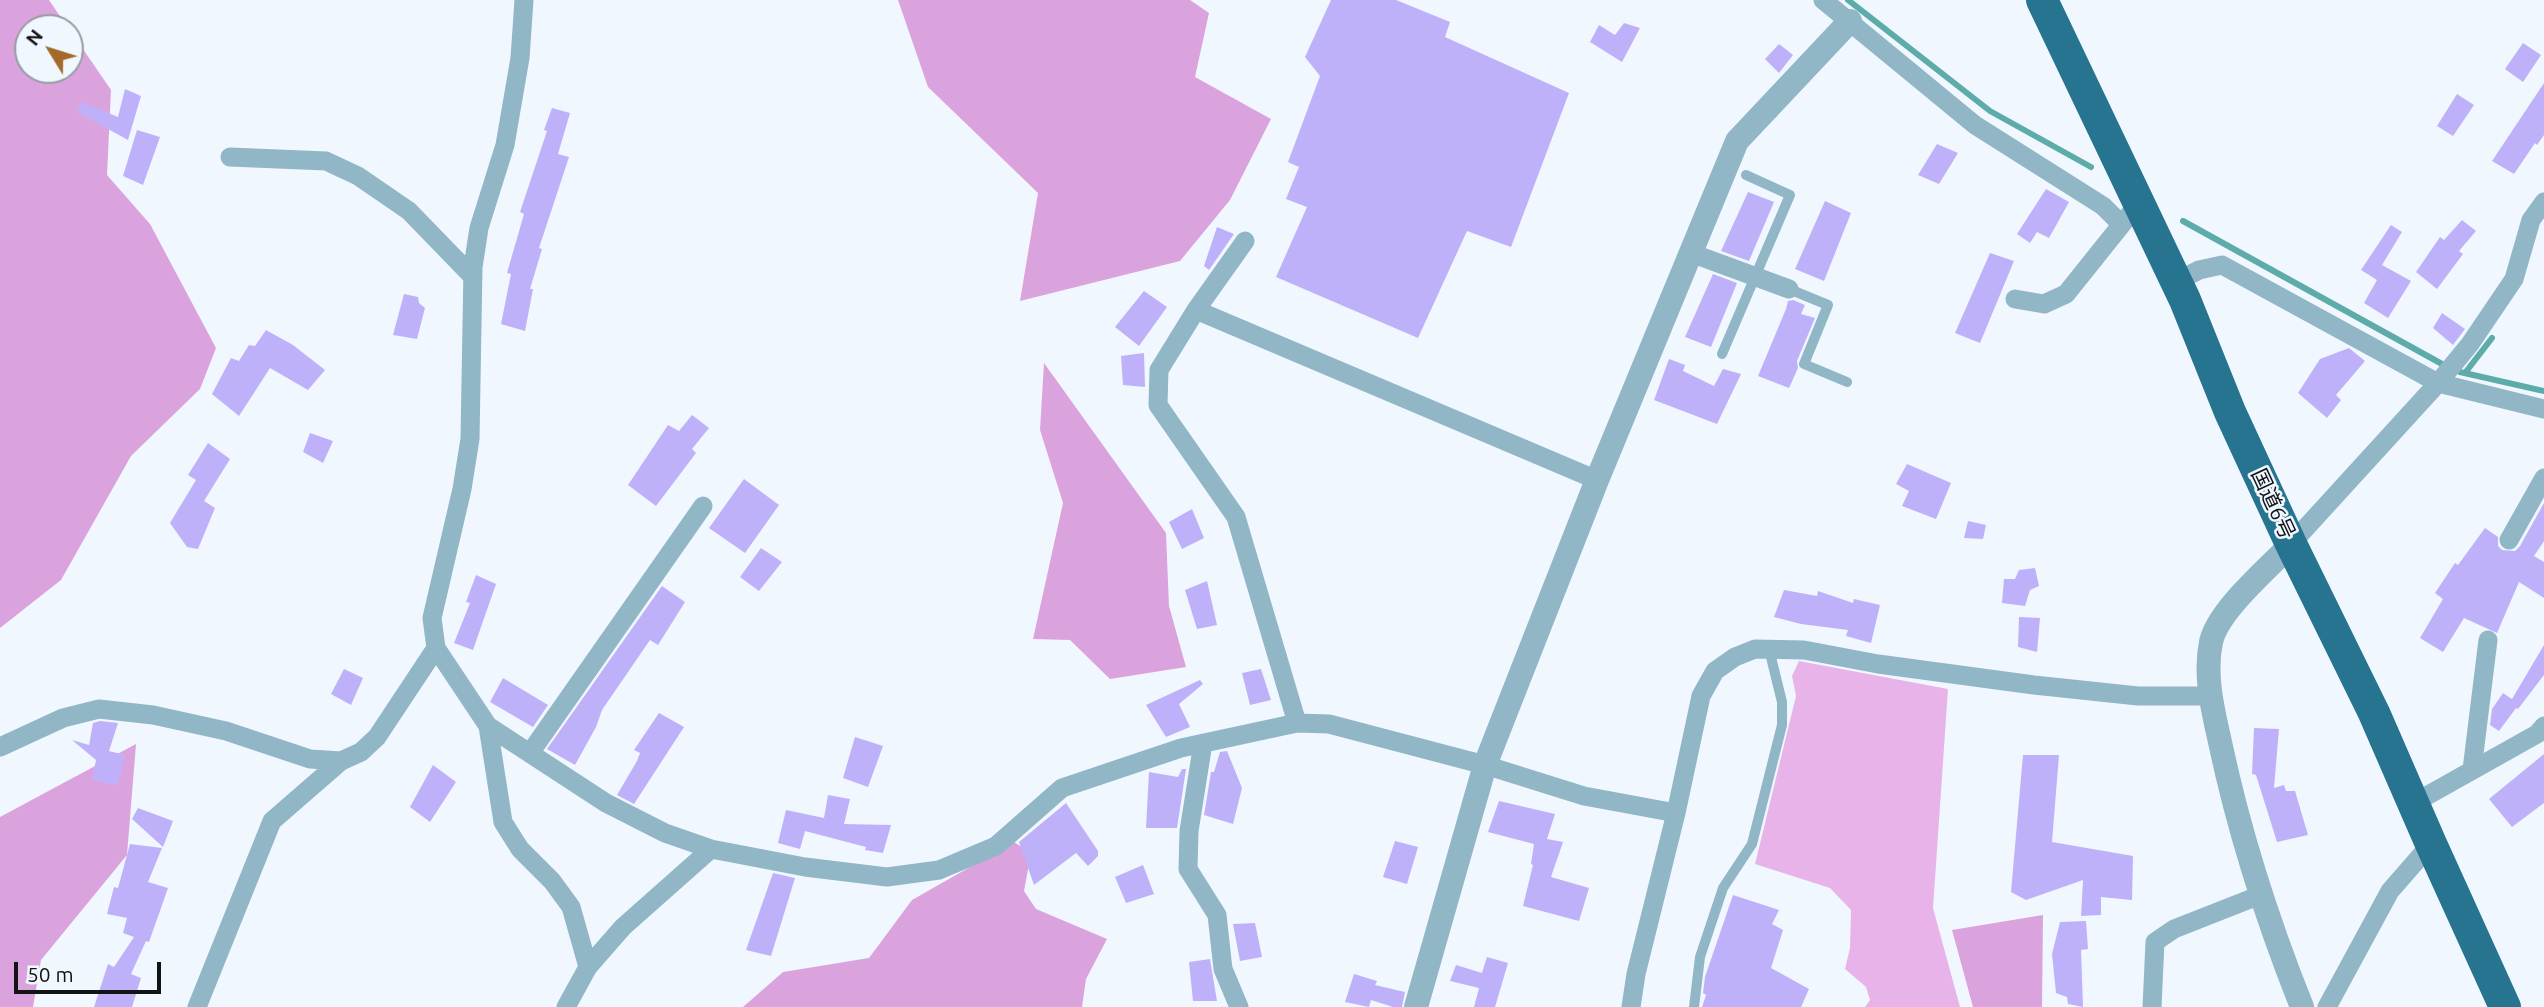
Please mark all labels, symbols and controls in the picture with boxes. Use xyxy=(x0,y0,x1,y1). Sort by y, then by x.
north arrow xyxy=(14,14,84,84)
text: N xyxy=(21,25,47,50)
street label: 国道6号 xyxy=(2246,465,2300,543)
scale bar xyxy=(18,948,164,992)
text: 50 m xyxy=(27,962,74,986)

